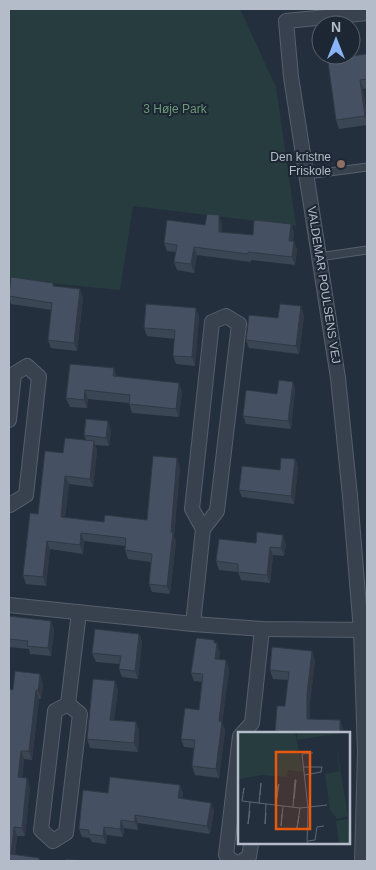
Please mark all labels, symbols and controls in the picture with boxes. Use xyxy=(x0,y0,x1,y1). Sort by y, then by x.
north arrow xyxy=(311,15,361,65)
text: N xyxy=(331,19,341,35)
park label: 3 Høje Park xyxy=(143,102,208,116)
place label: Den kristne Friskole xyxy=(270,150,331,178)
marker: Den kristne Friskole xyxy=(335,158,347,170)
street label: VALDEMAR POULSENS VEJ xyxy=(305,205,343,365)
inset map xyxy=(238,732,351,845)

